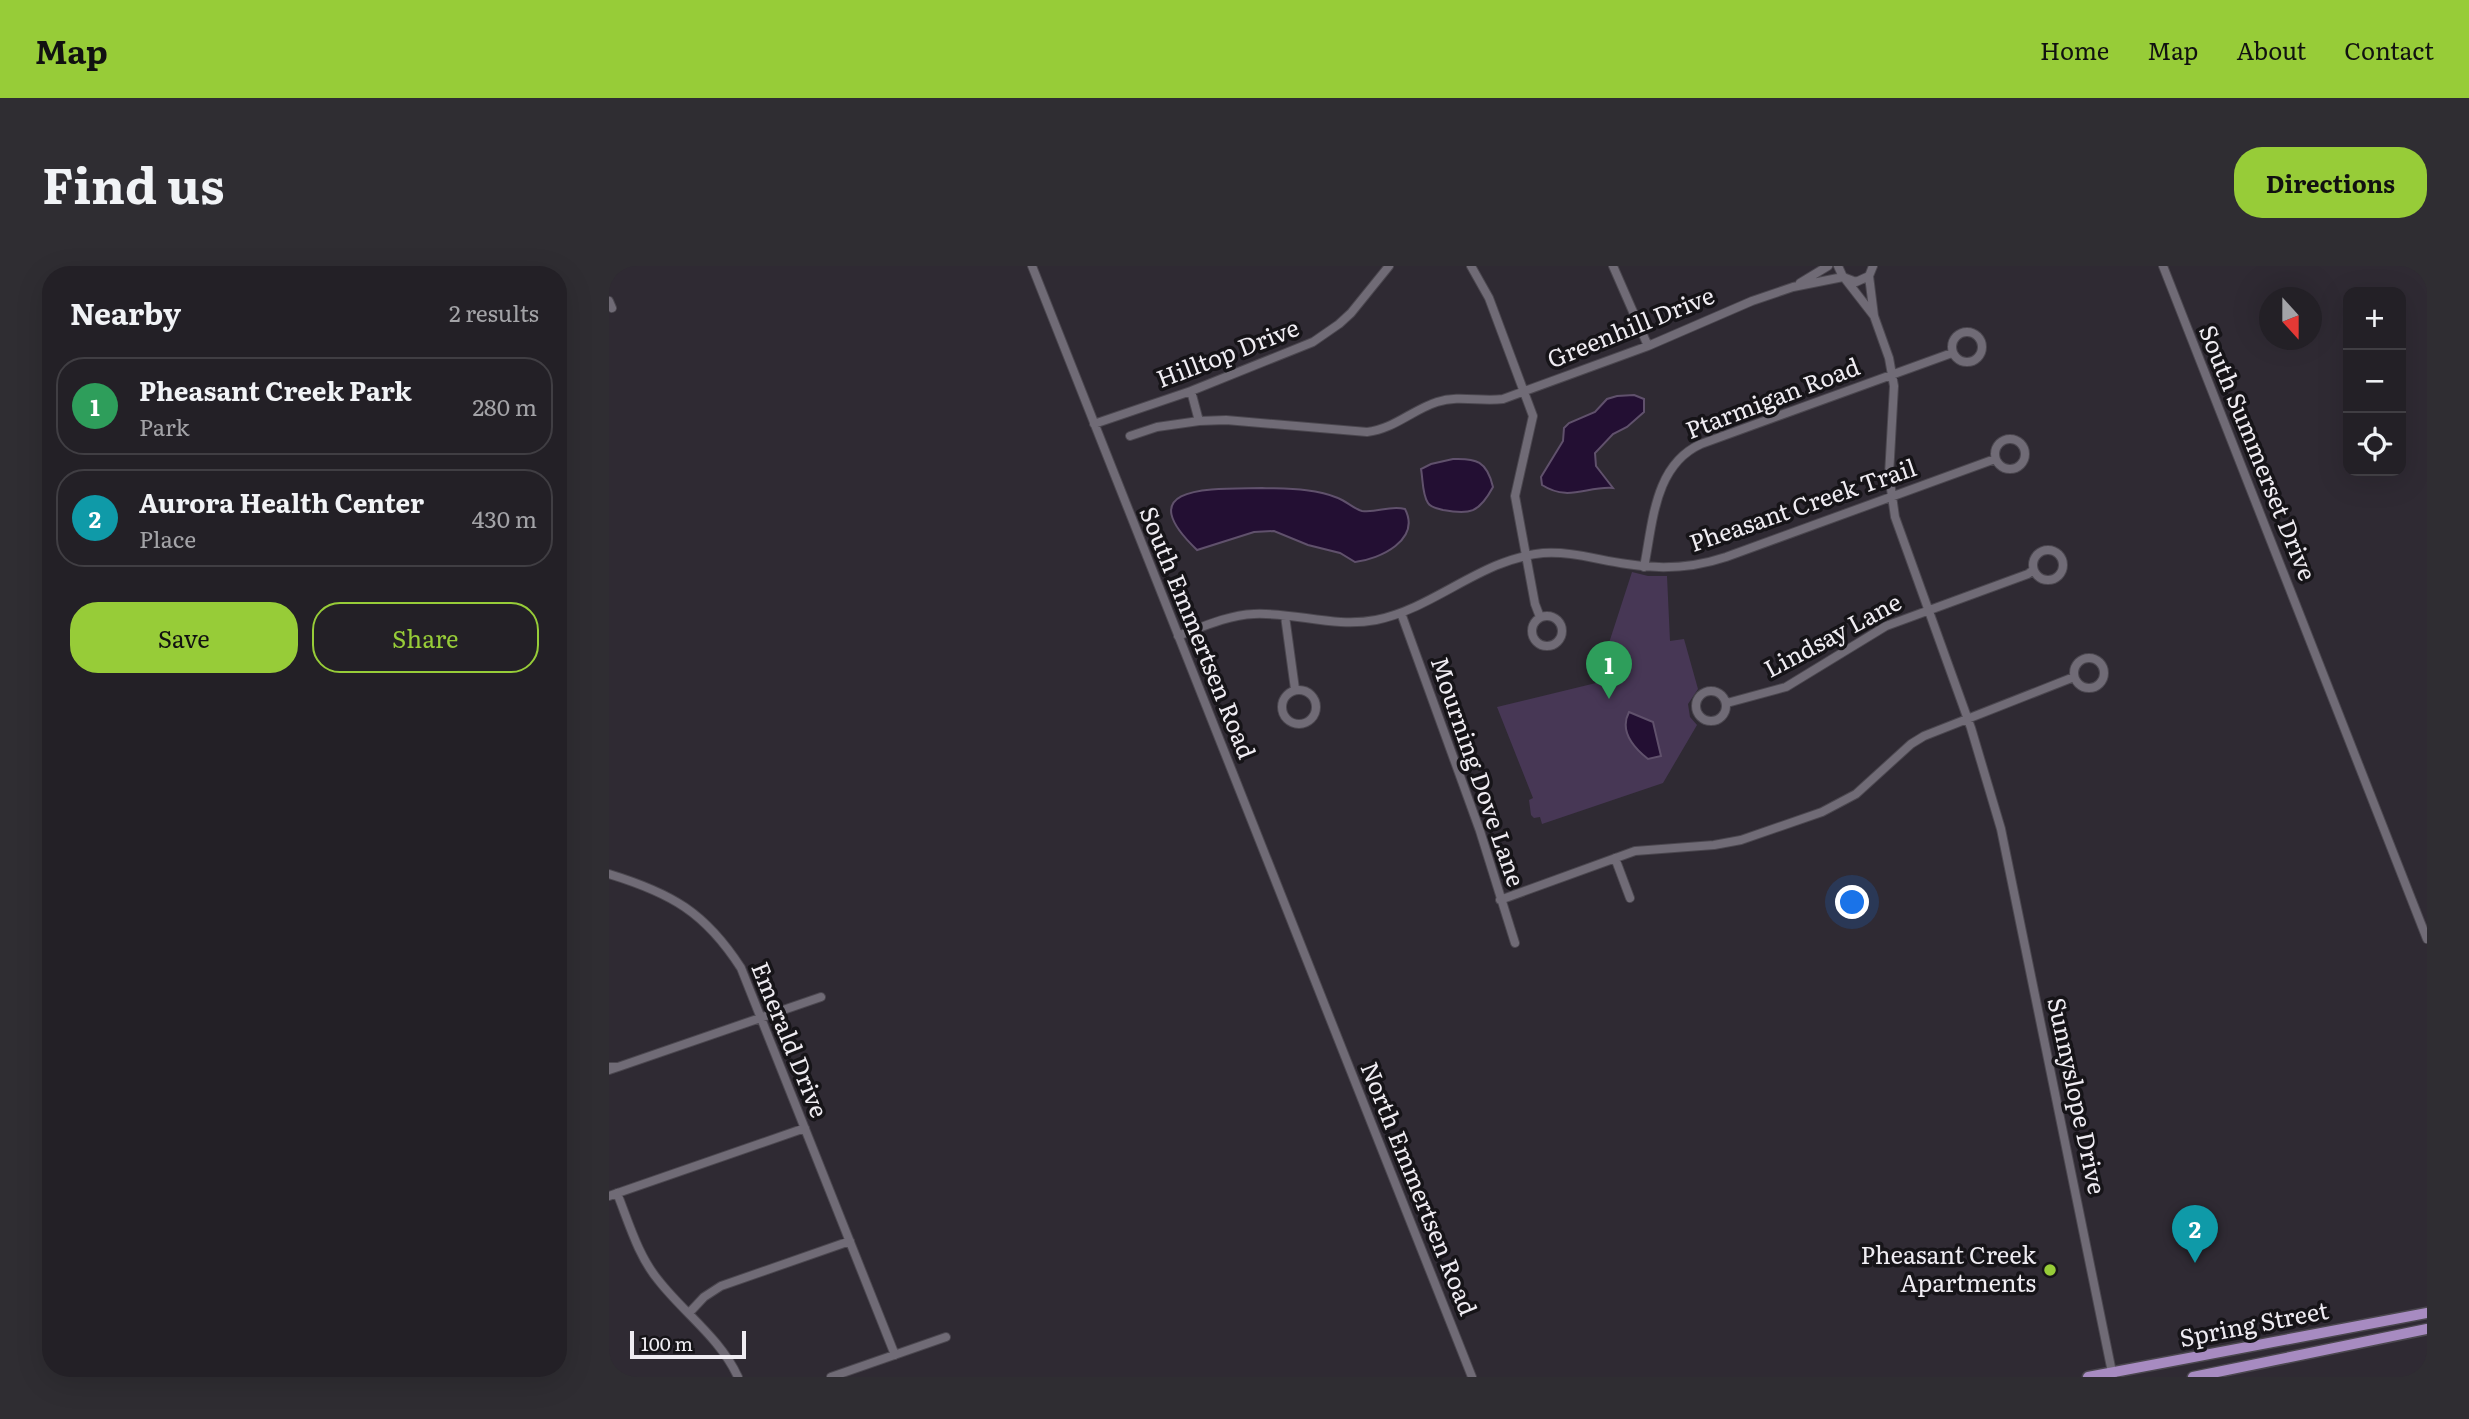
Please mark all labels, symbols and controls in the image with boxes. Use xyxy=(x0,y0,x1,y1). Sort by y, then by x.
text: Map xyxy=(35,25,108,74)
text: Home xyxy=(2040,32,2109,67)
text: Map xyxy=(2147,32,2198,67)
text: About xyxy=(2236,32,2306,67)
text: Contact xyxy=(2344,32,2434,67)
text: Find us xyxy=(42,146,225,219)
button: Directions xyxy=(2234,147,2427,218)
street label: Greenhill Drive xyxy=(1541,276,1719,375)
north arrow xyxy=(2259,287,2322,350)
map controls xyxy=(2343,287,2406,476)
button: + xyxy=(2343,287,2406,350)
text: Nearby xyxy=(70,290,181,334)
text: 2 results xyxy=(449,295,539,329)
street label: Hilltop Drive xyxy=(1151,308,1303,395)
street label: South Summerset Drive xyxy=(2192,319,2327,585)
street label: Ptarmigan Road xyxy=(1680,347,1865,446)
button: − xyxy=(2343,350,2406,413)
text: Pheasant Creek Park xyxy=(139,370,412,409)
text: 1 xyxy=(90,389,100,423)
text: 280 m xyxy=(472,389,537,423)
text: Park xyxy=(139,409,189,443)
button: locate xyxy=(2343,413,2406,476)
street label: Pheasant Creek Trail xyxy=(1684,448,1920,559)
text: Aurora Health Center xyxy=(139,482,424,521)
text: 2 xyxy=(89,501,101,535)
text: 430 m xyxy=(472,501,537,535)
street label: South Emmertsen Road xyxy=(1133,501,1266,764)
text: Place xyxy=(139,521,196,555)
street label: Lindsay Lane xyxy=(1757,583,1907,685)
button: Save xyxy=(70,602,298,673)
button: Share xyxy=(312,602,539,673)
pin: 1 xyxy=(1586,641,1632,699)
street label: Mourning Dove Lane xyxy=(1424,651,1535,891)
your location xyxy=(1835,885,1869,919)
street label: Emerald Drive xyxy=(744,956,838,1122)
street label: Sunnyslope Drive xyxy=(2040,994,2116,1197)
street label: North Emmertsen Road xyxy=(1353,1056,1487,1320)
pin: 2 xyxy=(2172,1205,2218,1263)
place label: Pheasant Creek Apartments xyxy=(1860,1236,2036,1299)
marker: Pheasant Creek Apartments xyxy=(2042,1262,2058,1278)
street label: Spring Street xyxy=(2176,1291,2331,1354)
scale bar xyxy=(630,1328,745,1360)
text: 100 m xyxy=(641,1329,693,1357)

